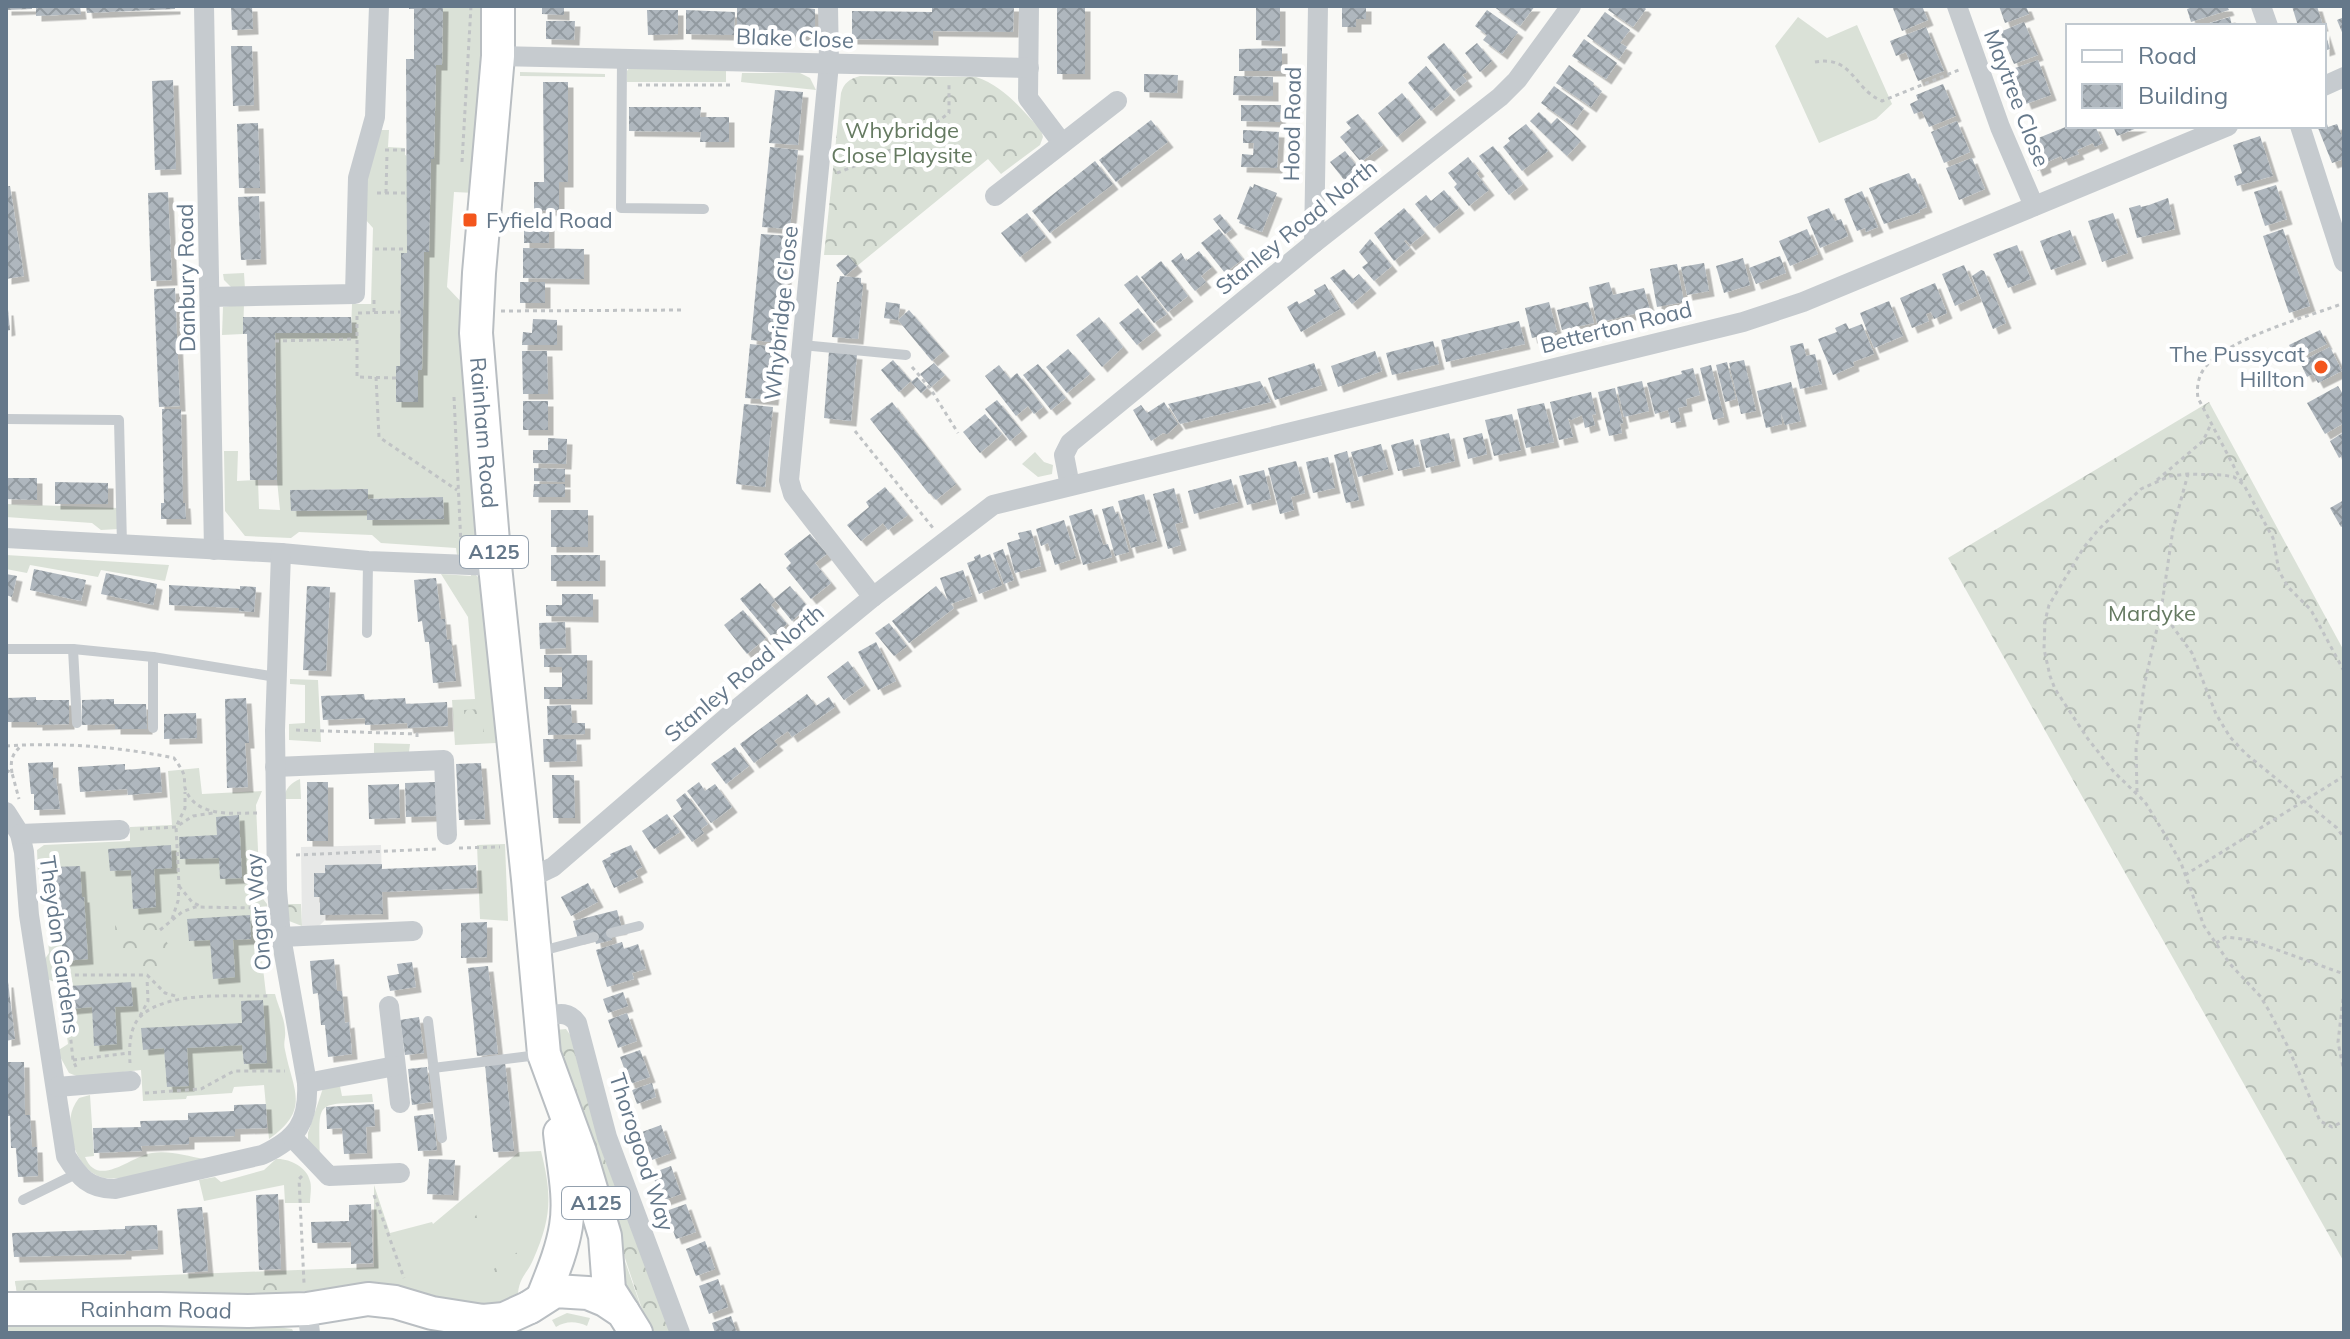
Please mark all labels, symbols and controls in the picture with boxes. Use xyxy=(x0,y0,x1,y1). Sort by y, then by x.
street label: Blake Close xyxy=(736,22,854,54)
legend xyxy=(2066,24,2326,128)
street label: Maytree Close xyxy=(1978,25,2056,171)
text: Road xyxy=(2138,40,2197,70)
street label: Hood Road xyxy=(1277,66,1307,182)
text: Building xyxy=(2138,80,2228,110)
park label: Whybridge Close Playsite xyxy=(831,116,973,169)
street label: Stanley Road North xyxy=(1210,153,1382,301)
street label: Danbury Road xyxy=(171,204,201,352)
place label: Fyfield Road xyxy=(486,206,613,234)
marker: Fyfield Road xyxy=(461,211,479,229)
street label: Whybridge Close xyxy=(758,224,804,402)
street label: Betterton Road xyxy=(1537,295,1695,359)
place label: The Pussycat Hillton xyxy=(2169,340,2305,393)
street label: Rainham Road xyxy=(464,356,504,509)
marker: The Pussycat Hillton xyxy=(2312,358,2330,376)
road number: A125 xyxy=(460,536,528,568)
street label: Stanley Road North xyxy=(658,598,830,748)
park label: Mardyke xyxy=(2108,599,2196,627)
street label: Ongar Way xyxy=(239,852,277,972)
street label: Theydon Gardens xyxy=(34,854,86,1036)
street label: Thorogood Way xyxy=(603,1069,681,1235)
road number: A125 xyxy=(562,1187,630,1219)
street label: Rainham Road xyxy=(80,1295,232,1325)

